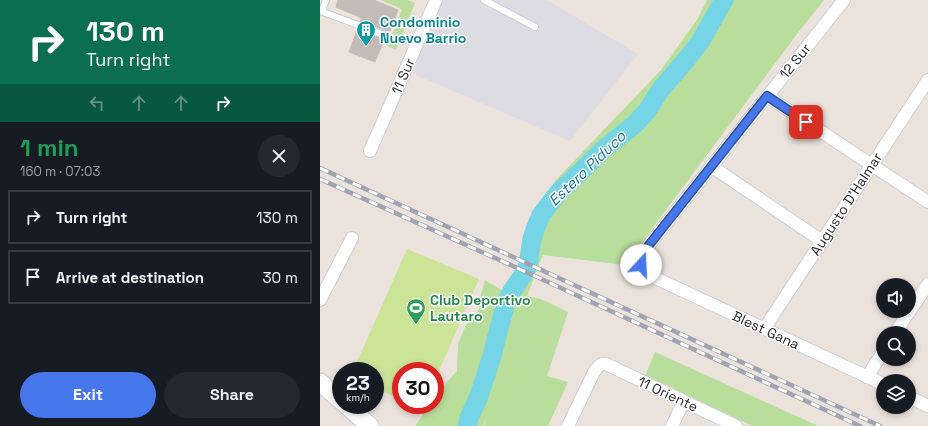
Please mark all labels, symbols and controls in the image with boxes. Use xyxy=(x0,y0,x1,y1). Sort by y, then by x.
text: 130 m xyxy=(86,13,165,49)
place label: Condominio Nuevo Barrio xyxy=(380,13,466,47)
icon: right xyxy=(20,16,72,68)
building icon: Condominio Nuevo Barrio xyxy=(355,19,377,47)
street label: 12 Sur xyxy=(775,40,815,82)
text: Turn right xyxy=(86,48,170,71)
street label: 11 Sur xyxy=(387,55,419,97)
icon: left xyxy=(86,92,108,114)
icon: ahead xyxy=(128,92,150,114)
icon: ahead xyxy=(170,92,192,114)
icon: right xyxy=(212,92,234,114)
pin xyxy=(789,105,823,139)
icon: arrive xyxy=(795,111,817,133)
water label: Estero Piduco xyxy=(544,126,630,210)
text: 1 min xyxy=(20,132,79,163)
button: close xyxy=(258,135,300,177)
street label: Augusto D'Halmar xyxy=(806,149,886,259)
text: 160 m · 07:03 xyxy=(20,163,100,180)
icon: right xyxy=(22,206,44,228)
text: Turn right xyxy=(56,208,127,227)
text: 130 m xyxy=(256,208,298,227)
position arrow xyxy=(620,244,662,286)
icon: arrive xyxy=(22,266,44,288)
text: Arrive at destination xyxy=(56,268,204,287)
text: 30 m xyxy=(263,268,298,287)
map controls xyxy=(876,278,916,414)
button: sound xyxy=(876,278,916,318)
place label: Club Deportivo Lautaro xyxy=(430,291,530,325)
sports icon: Club Deportivo Lautaro xyxy=(405,297,427,325)
street label: Blest Gana xyxy=(729,307,803,353)
button: search xyxy=(876,326,916,366)
speed limit sign: 30 xyxy=(392,362,444,414)
text: 23 xyxy=(346,370,370,396)
button: Exit xyxy=(20,372,156,418)
button: Share xyxy=(164,372,300,418)
street label: 11 Oriente xyxy=(635,372,701,416)
button: layers xyxy=(876,374,916,414)
text: km/h xyxy=(346,391,370,404)

